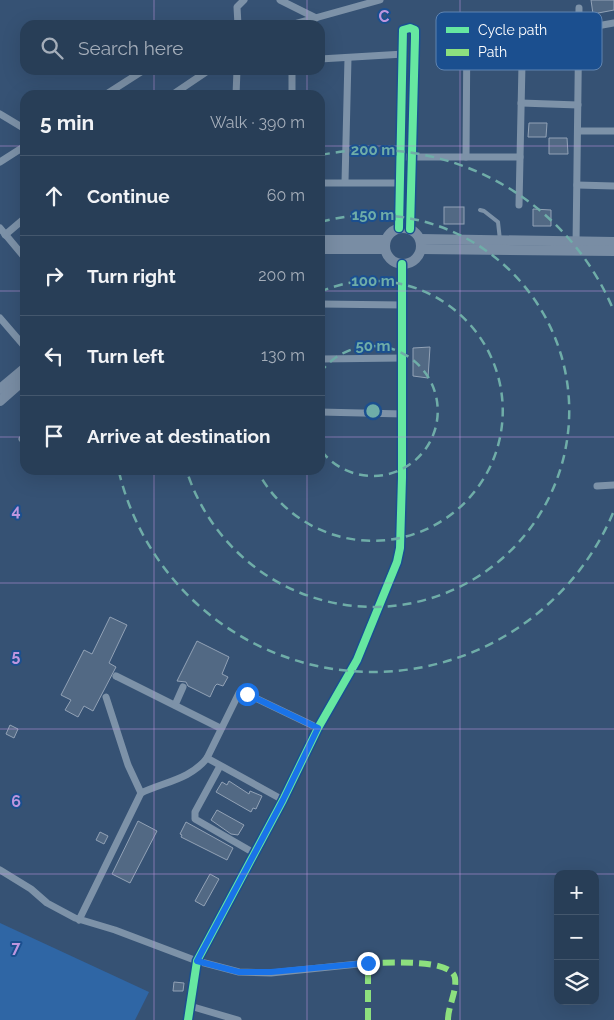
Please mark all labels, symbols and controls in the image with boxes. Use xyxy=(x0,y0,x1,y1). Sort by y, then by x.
text: C xyxy=(379,7,390,26)
legend xyxy=(436,12,602,70)
search box xyxy=(20,20,325,75)
text: Cycle path xyxy=(478,22,547,38)
icon: search xyxy=(38,34,66,62)
text: Search here xyxy=(78,37,184,59)
text: Path xyxy=(478,44,507,60)
text: 5 min xyxy=(40,110,94,135)
text: Walk · 390 m xyxy=(210,113,305,132)
text: 200 m xyxy=(351,141,395,159)
icon: ahead xyxy=(40,182,68,210)
text: Continue xyxy=(87,185,170,207)
text: 60 m xyxy=(267,186,305,205)
text: 150 m xyxy=(352,206,394,224)
icon: right xyxy=(40,262,68,290)
text: Turn right xyxy=(87,265,176,287)
text: 200 m xyxy=(258,266,305,285)
text: 100 m xyxy=(351,272,395,290)
text: 50 m xyxy=(355,337,391,355)
icon: left xyxy=(40,342,68,370)
text: Turn left xyxy=(87,345,164,367)
text: 130 m xyxy=(261,346,305,365)
centre of rings xyxy=(364,402,382,420)
icon: arrive xyxy=(40,422,68,450)
text: Arrive at destination xyxy=(87,425,271,447)
text: 4 xyxy=(11,501,21,520)
text: 5 xyxy=(12,646,21,665)
route start xyxy=(236,683,259,706)
text: 6 xyxy=(11,792,21,811)
map controls xyxy=(554,870,599,1005)
button: + xyxy=(554,870,599,915)
button: − xyxy=(554,915,599,960)
text: 7 xyxy=(12,938,21,957)
route end xyxy=(357,952,380,975)
button: layers xyxy=(554,960,599,1005)

